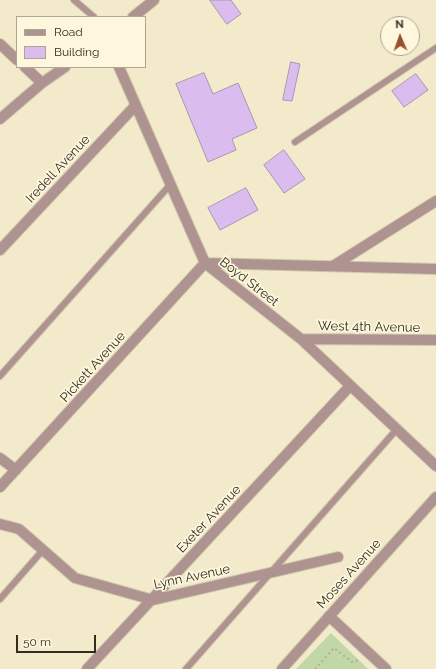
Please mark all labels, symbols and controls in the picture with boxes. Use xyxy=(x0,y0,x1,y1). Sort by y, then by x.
legend xyxy=(16,16,146,68)
north arrow xyxy=(380,16,420,56)
text: N xyxy=(395,18,404,31)
text: Road xyxy=(54,25,83,39)
text: Building xyxy=(54,45,100,59)
street label: Iredell Avenue xyxy=(23,132,93,206)
street label: Boyd Street xyxy=(216,254,282,310)
street label: West 4th Avenue xyxy=(318,318,420,336)
street label: Pickett Avenue xyxy=(57,328,129,406)
street label: Exeter Avenue xyxy=(174,482,244,556)
street label: Moses Avenue xyxy=(314,536,384,612)
street label: Lynn Avenue xyxy=(152,561,232,593)
scale bar xyxy=(18,627,98,653)
text: 50 m xyxy=(23,635,51,649)

